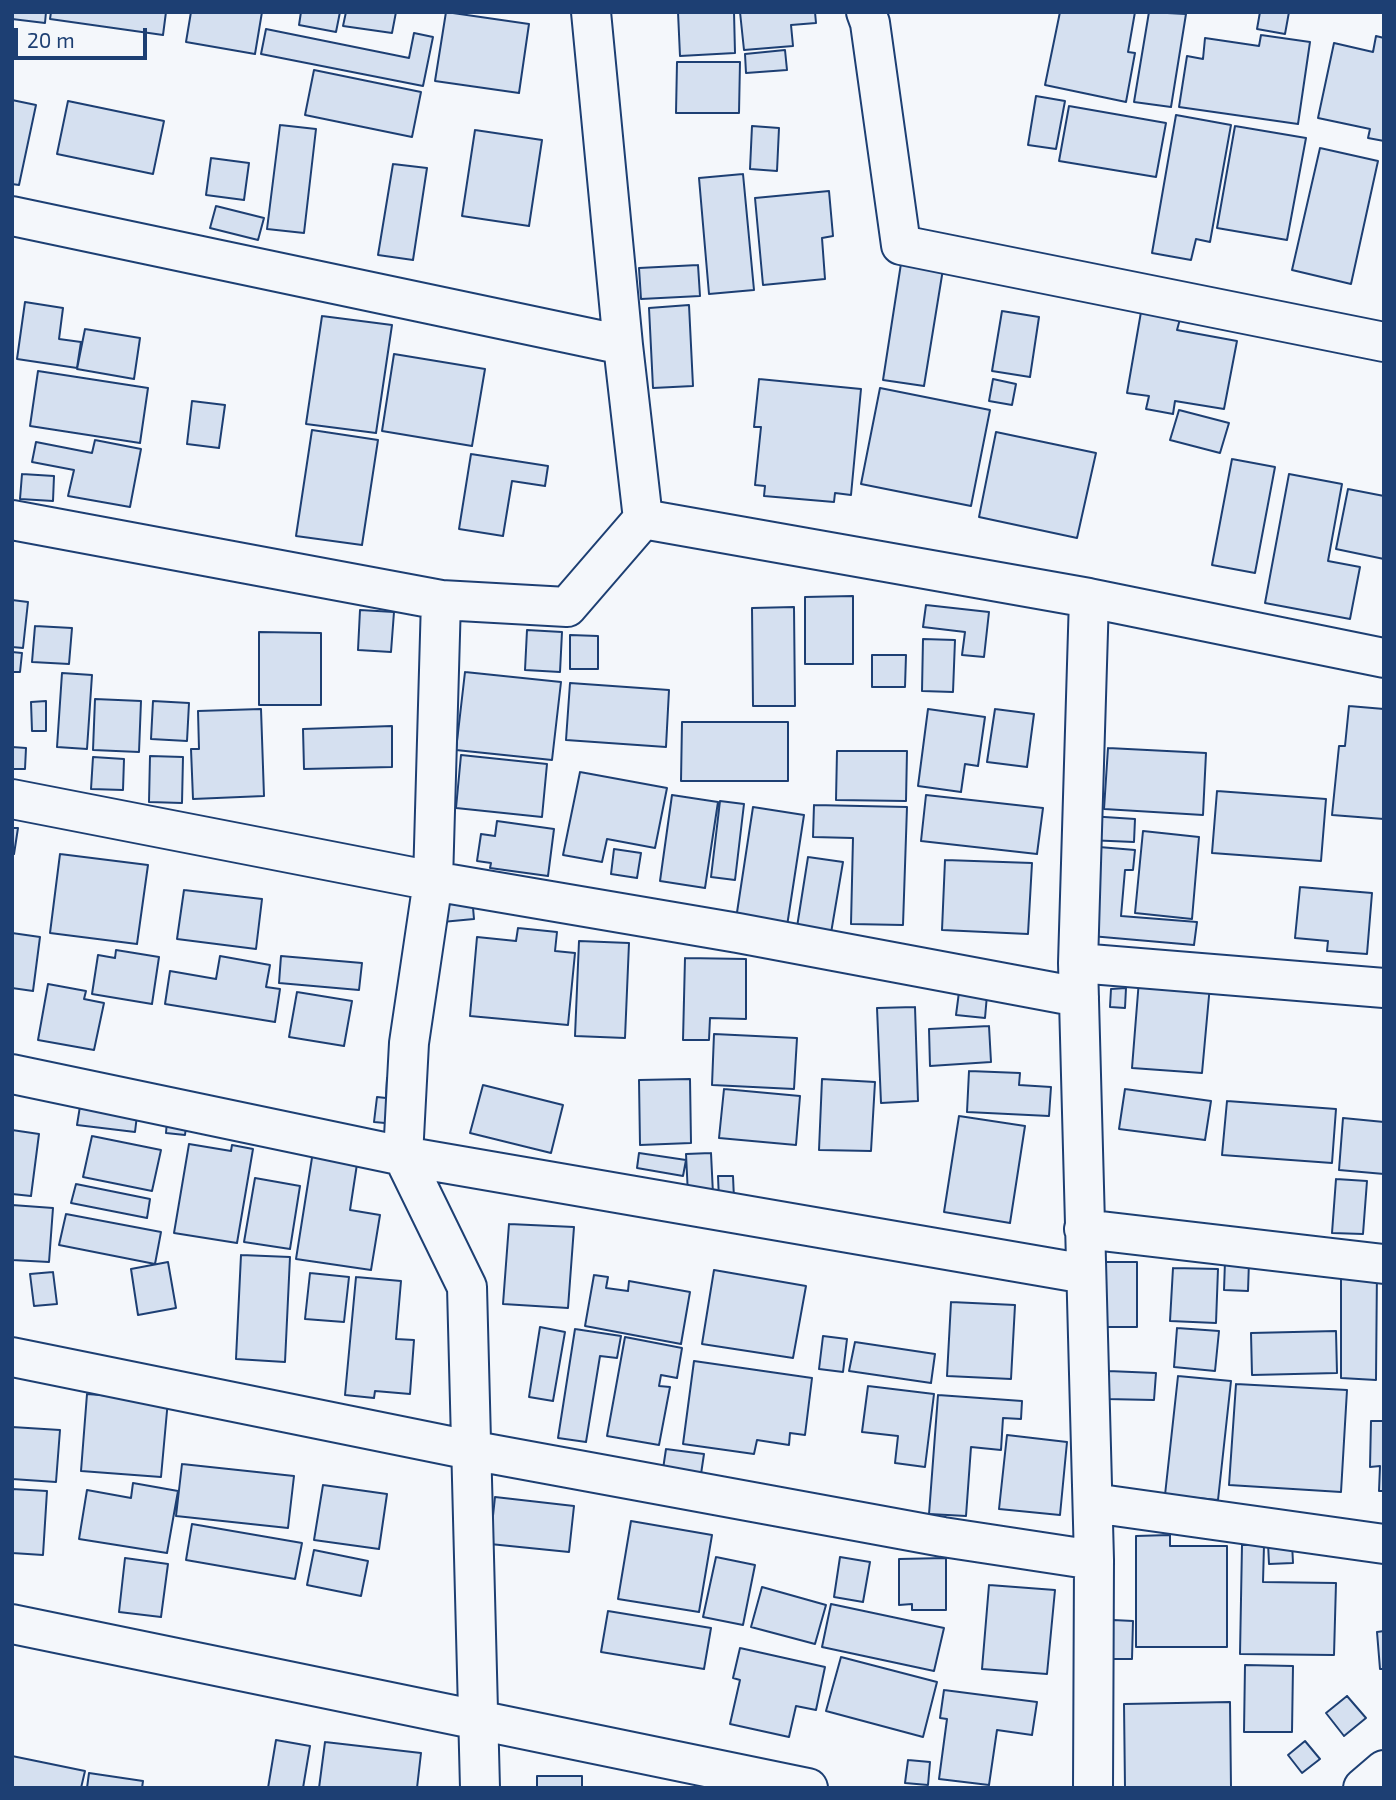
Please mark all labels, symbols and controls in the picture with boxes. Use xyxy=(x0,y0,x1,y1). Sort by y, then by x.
scale bar xyxy=(18,14,150,58)
text: 20 m xyxy=(27,27,75,52)

